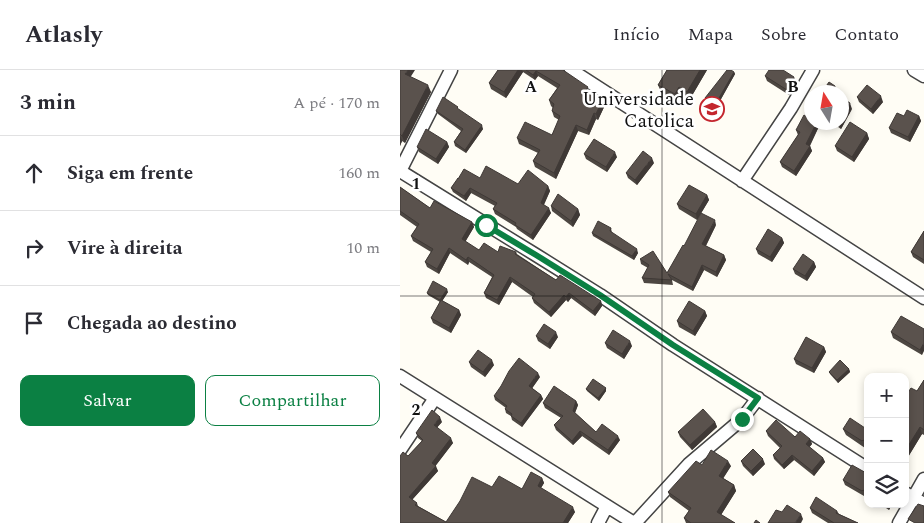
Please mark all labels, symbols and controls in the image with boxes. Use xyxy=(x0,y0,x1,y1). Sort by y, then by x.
text: Atlasly xyxy=(25,17,102,53)
text: Início xyxy=(613,21,660,48)
text: Mapa xyxy=(688,21,733,48)
text: Sobre xyxy=(761,21,806,48)
text: Contato xyxy=(834,21,899,48)
text: A xyxy=(525,75,538,99)
text: B xyxy=(787,75,799,99)
place label: Universidade Catolica xyxy=(582,85,695,136)
north arrow xyxy=(804,85,849,130)
text: 3 min xyxy=(20,87,76,119)
text: A pé · 170 m xyxy=(293,91,380,115)
school or university icon: Universidade Catolica xyxy=(699,96,725,122)
icon: ahead xyxy=(20,159,48,187)
text: Siga em frente xyxy=(67,159,193,188)
text: 160 m xyxy=(338,161,380,185)
text: 1 xyxy=(412,172,420,196)
route start xyxy=(475,214,498,237)
icon: right xyxy=(20,234,48,262)
text: Vire à direita xyxy=(67,234,183,263)
text: 10 m xyxy=(346,236,380,260)
icon: arrive xyxy=(20,309,48,337)
text: Chegada ao destino xyxy=(67,309,237,338)
map controls xyxy=(864,373,909,508)
button: + xyxy=(864,373,909,418)
button: Salvar xyxy=(20,375,195,426)
button: Compartilhar xyxy=(205,375,380,426)
text: 2 xyxy=(412,398,421,422)
route end xyxy=(731,408,754,431)
button: − xyxy=(864,418,909,463)
button: layers xyxy=(864,463,909,508)

